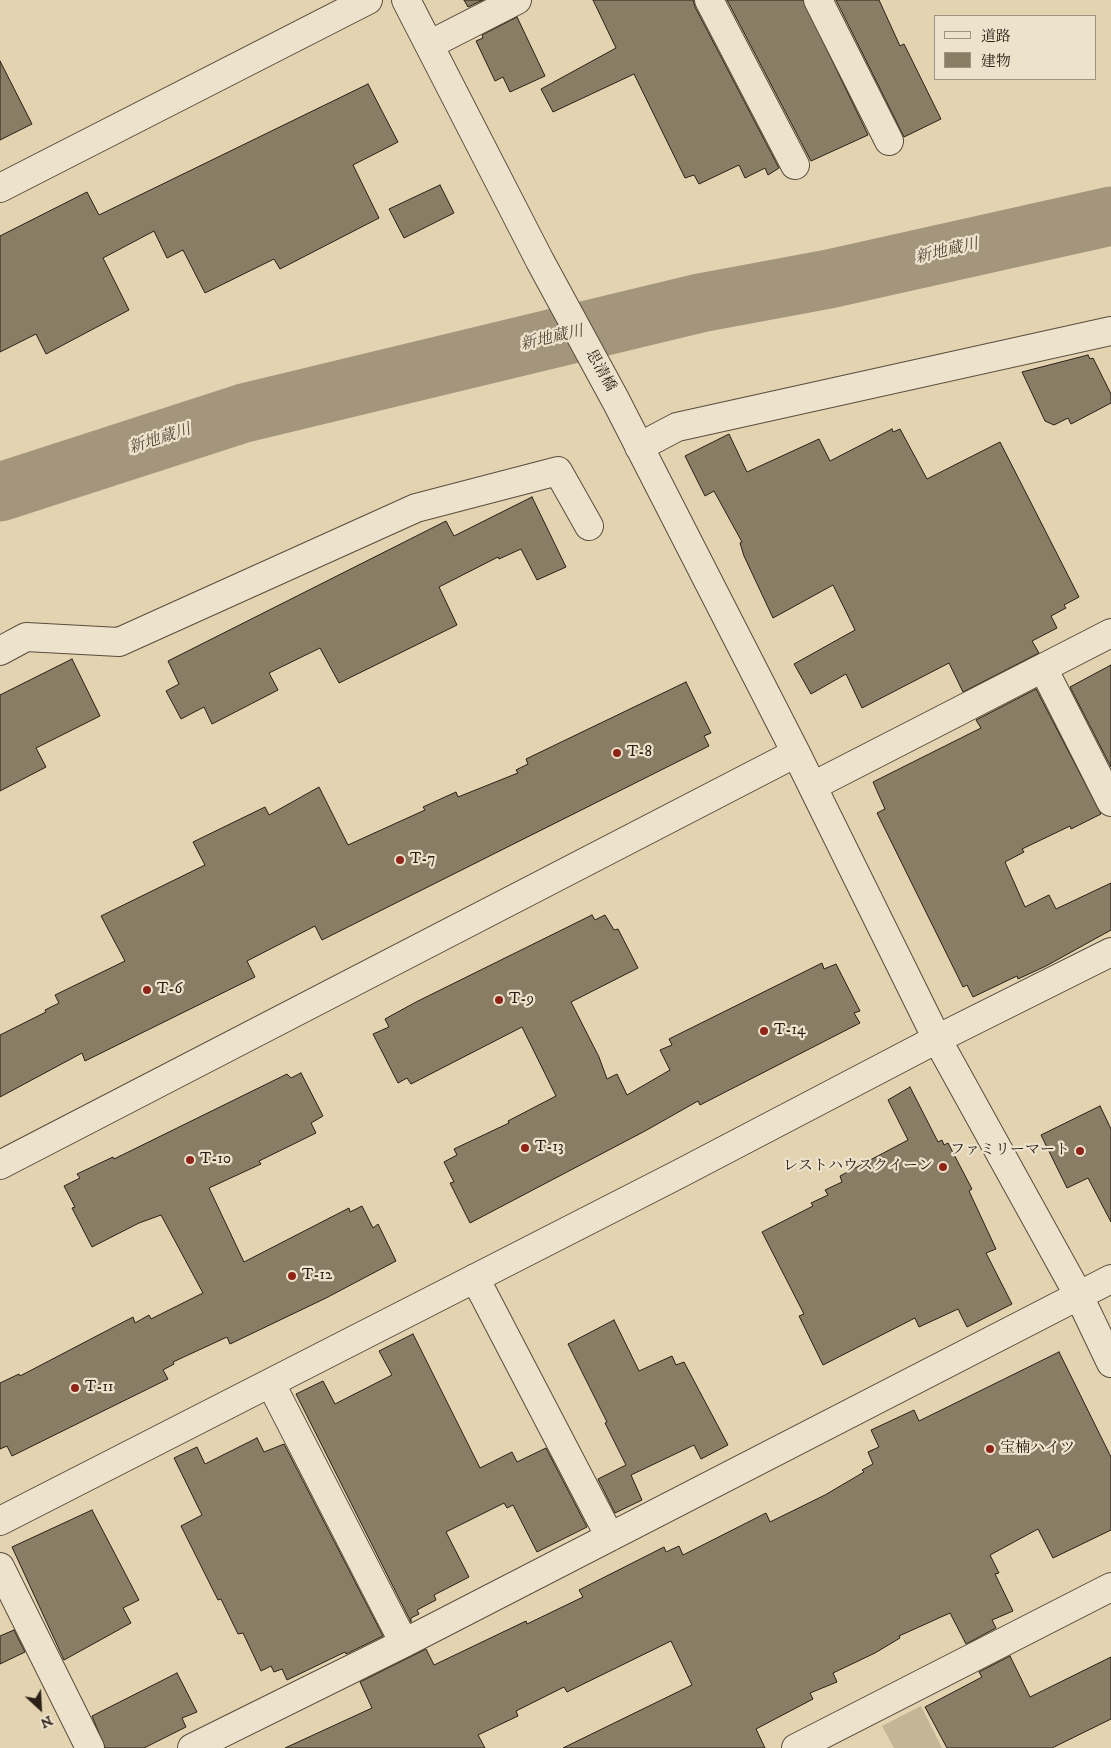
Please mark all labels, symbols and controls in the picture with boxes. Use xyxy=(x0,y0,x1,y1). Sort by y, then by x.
legend xyxy=(934,15,1096,80)
text: 道路 xyxy=(981,27,1011,46)
text: 建物 xyxy=(981,52,1011,71)
water label: 新地蔵川 xyxy=(914,235,980,269)
water label: 新地蔵川 xyxy=(519,322,585,356)
street label: 思清橋 xyxy=(581,347,619,395)
water label: 新地蔵川 xyxy=(127,421,193,459)
place label: T-8 xyxy=(627,744,652,762)
marker: T-8 xyxy=(611,747,623,759)
place label: T-7 xyxy=(410,851,435,869)
marker: T-7 xyxy=(394,854,406,866)
place label: T-6 xyxy=(157,981,182,999)
marker: T-6 xyxy=(141,984,153,996)
place label: T-9 xyxy=(509,991,534,1009)
marker: T-9 xyxy=(493,994,505,1006)
place label: T-14 xyxy=(774,1022,806,1040)
marker: T-14 xyxy=(758,1025,770,1037)
place label: T-13 xyxy=(535,1139,564,1157)
marker: T-13 xyxy=(519,1142,531,1154)
place label: ファミリーマート xyxy=(950,1142,1070,1160)
marker: ファミリーマート xyxy=(1074,1145,1086,1157)
place label: T-10 xyxy=(200,1151,231,1169)
marker: T-10 xyxy=(184,1154,196,1166)
place label: レストハウスクイーン xyxy=(783,1158,933,1176)
marker: レストハウスクイーン xyxy=(937,1161,949,1173)
place label: T-12 xyxy=(302,1267,332,1285)
marker: T-12 xyxy=(286,1270,298,1282)
place label: T-11 xyxy=(85,1379,113,1397)
marker: T-11 xyxy=(69,1382,81,1394)
place label: 宝楠ハイツ xyxy=(1000,1440,1075,1458)
marker: 宝楠ハイツ xyxy=(984,1443,996,1455)
north arrow xyxy=(15,1683,65,1733)
text: N xyxy=(37,1711,55,1732)

